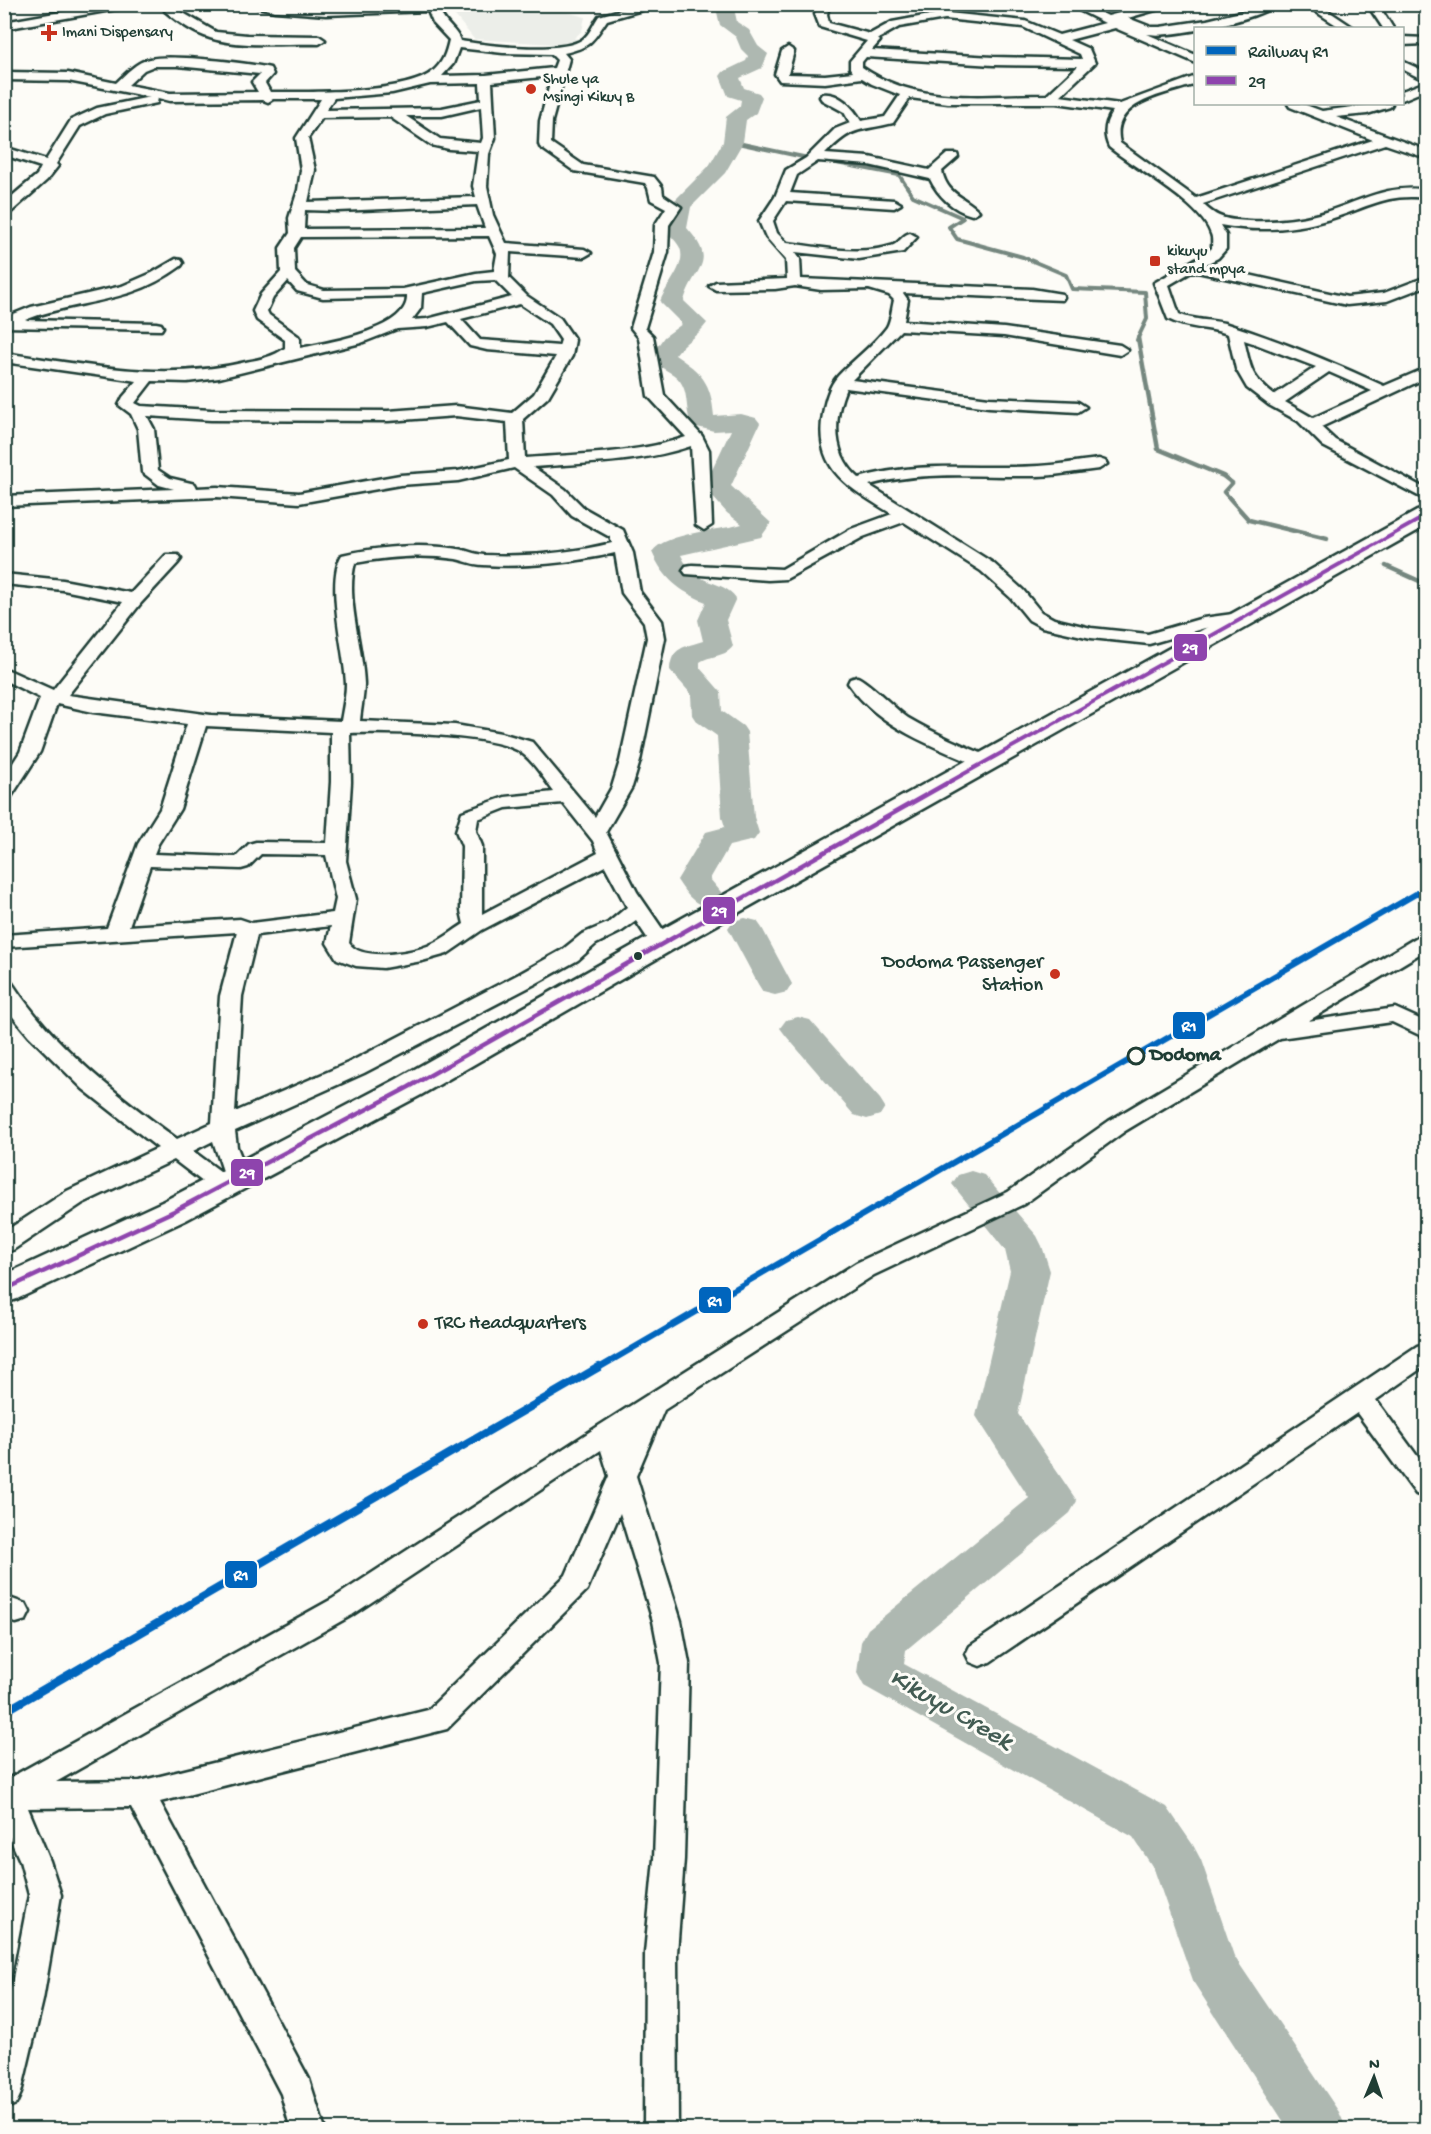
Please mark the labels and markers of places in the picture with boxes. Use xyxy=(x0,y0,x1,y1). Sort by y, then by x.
marker: Imani Dispensary xyxy=(40,24,58,42)
place label: Imani Dispensary xyxy=(62,24,173,43)
place label: Shule ya Msingi Kikuy B xyxy=(543,71,635,108)
marker: Shule ya Msingi Kikuy B xyxy=(524,82,538,96)
place label: kikuyu stand mpya xyxy=(1167,243,1246,280)
marker: kikuyu stand mpya xyxy=(1148,254,1162,268)
unlabelled marker xyxy=(632,950,644,962)
place label: Dodoma Passenger Station xyxy=(880,952,1045,998)
marker: Dodoma Passenger Station xyxy=(1048,967,1062,981)
place label: Dodoma xyxy=(1148,1045,1222,1068)
marker: Dodoma xyxy=(1127,1047,1145,1065)
place label: TRC Headquarters xyxy=(434,1313,586,1336)
marker: TRC Headquarters xyxy=(416,1317,430,1331)

